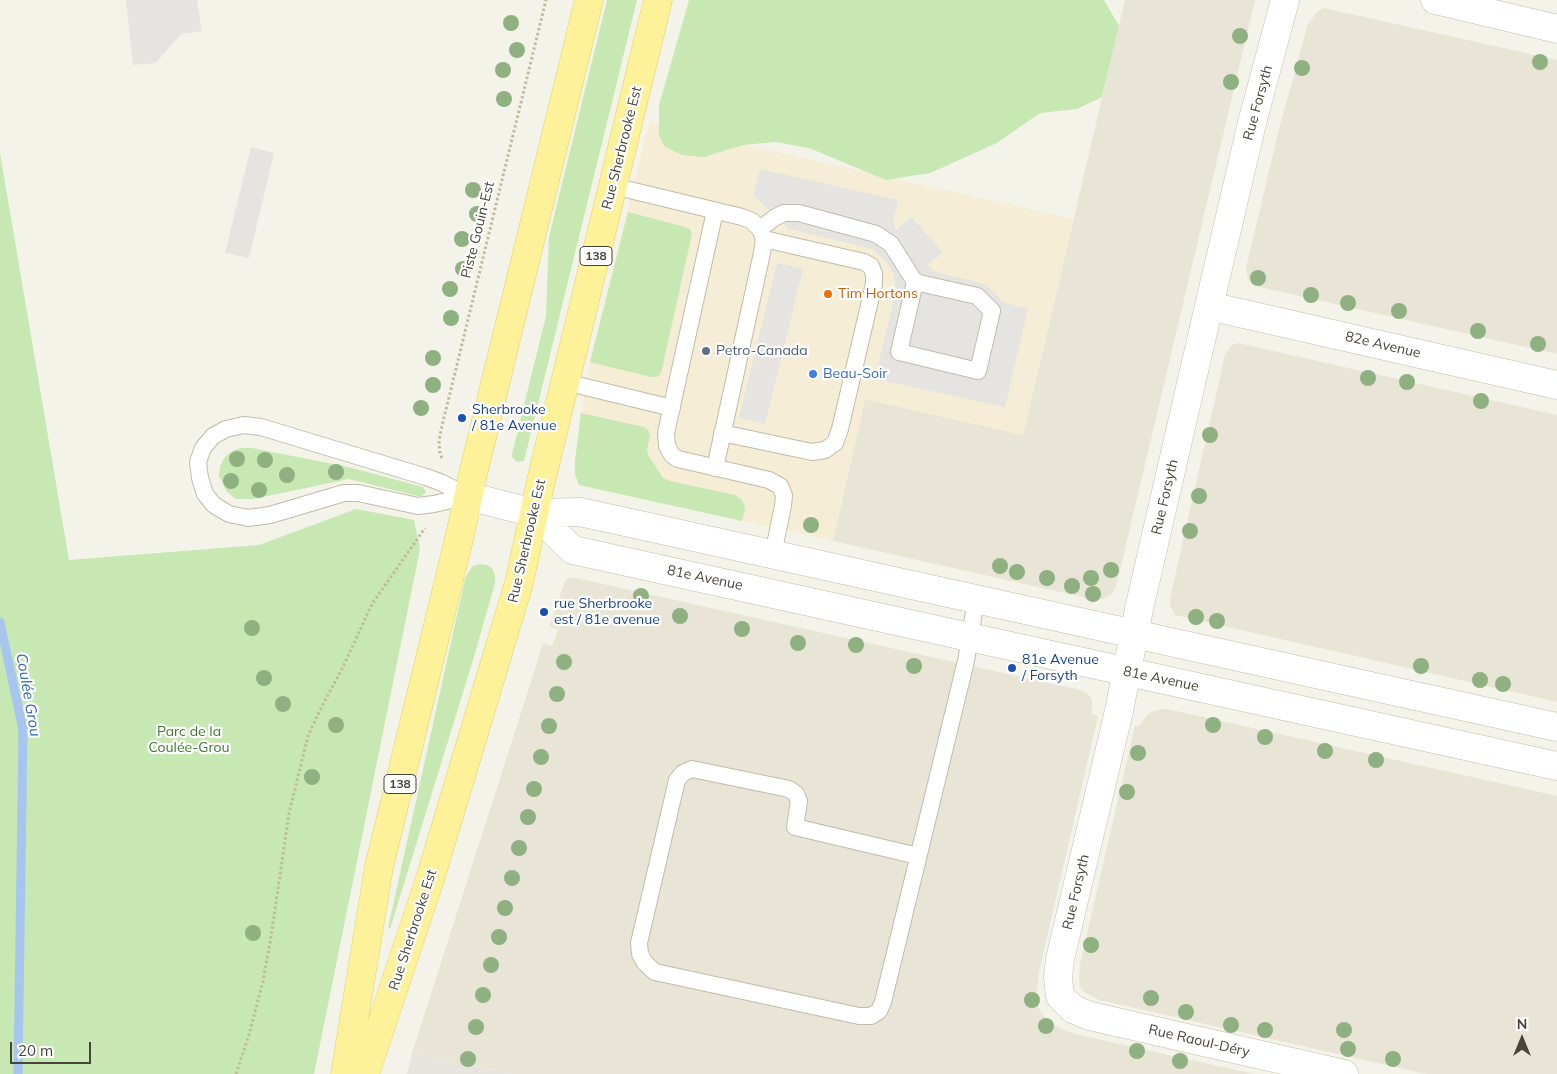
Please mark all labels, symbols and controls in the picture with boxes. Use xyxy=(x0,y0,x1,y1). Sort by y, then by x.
street label: Rue Forsyth xyxy=(1240,64,1276,142)
street label: Rue Sherbrooke Est xyxy=(599,85,645,211)
street label: Piste Gouin-Est xyxy=(458,180,498,280)
road number: 138 xyxy=(580,247,612,266)
place label: Tim Hortons xyxy=(838,286,918,302)
marker: Tim Hortons xyxy=(822,288,834,300)
street label: 82e Avenue xyxy=(1344,328,1422,362)
place label: Petro-Canada xyxy=(716,343,808,359)
marker: Petro-Canada xyxy=(700,345,712,357)
place label: Beau-Soir xyxy=(823,366,887,382)
marker: Beau-Soir xyxy=(807,368,819,380)
place label: Sherbrooke / 81e Avenue xyxy=(472,402,556,434)
marker: Sherbrooke / 81e Avenue xyxy=(456,412,468,424)
street label: Rue Forsyth xyxy=(1148,458,1182,536)
street label: Rue Sherbrooke Est xyxy=(505,478,549,604)
street label: 81e Avenue xyxy=(666,562,744,594)
place label: rue Sherbrooke est / 81e avenue xyxy=(554,596,660,628)
marker: rue Sherbrooke est / 81e avenue xyxy=(538,606,550,618)
water label: Coulée Grou xyxy=(12,652,44,738)
place label: 81e Avenue / Forsyth xyxy=(1022,652,1099,684)
marker: 81e Avenue / Forsyth xyxy=(1006,662,1018,674)
street label: 81e Avenue xyxy=(1122,663,1200,695)
park label: Parc de la Coulée-Grou xyxy=(148,724,230,756)
road number: 138 xyxy=(384,774,416,794)
street label: Rue Forsyth xyxy=(1059,853,1093,931)
street label: Rue Sherbrooke Est xyxy=(386,867,440,993)
north arrow xyxy=(1497,1014,1547,1064)
text: N xyxy=(1517,1015,1527,1033)
street label: Rue Raoul-Déry xyxy=(1147,1021,1251,1061)
scale bar xyxy=(12,1032,94,1064)
text: 20 m xyxy=(18,1041,53,1060)

